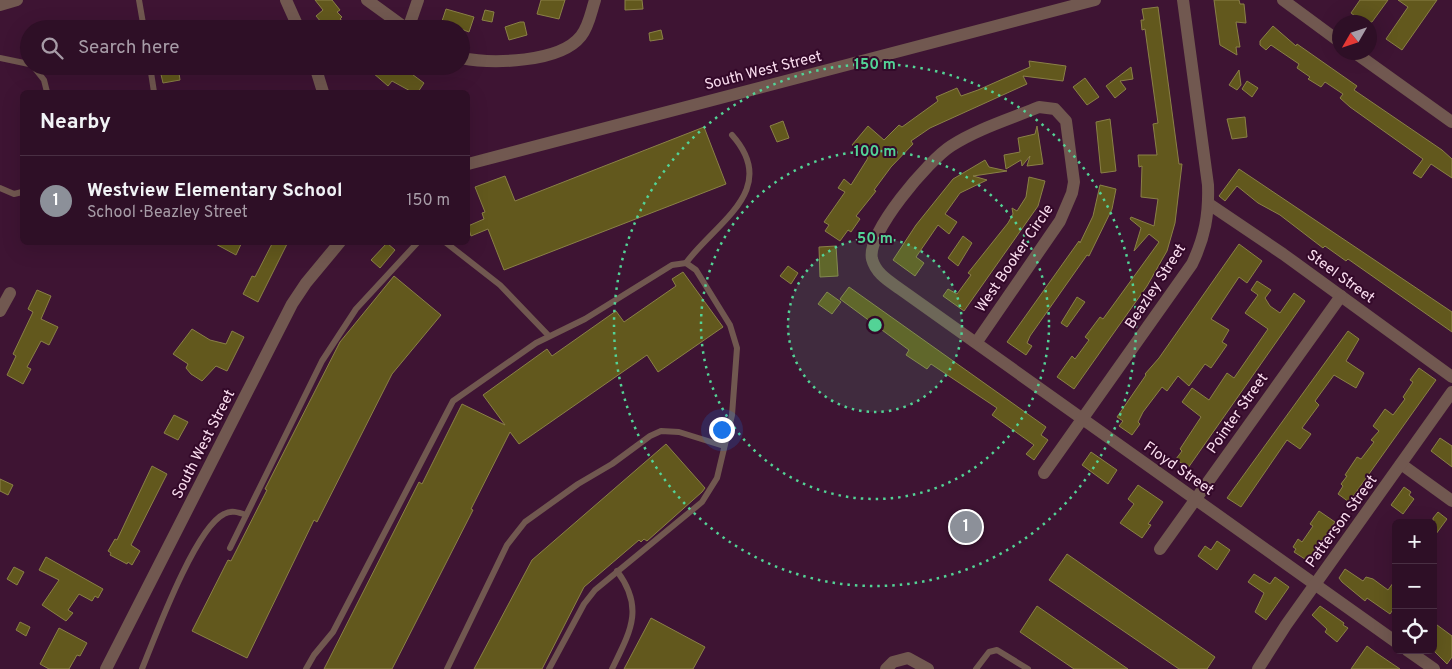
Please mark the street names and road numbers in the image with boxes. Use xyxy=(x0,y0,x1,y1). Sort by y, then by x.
street label: South West Street xyxy=(703,48,824,95)
street label: West Booker Circle xyxy=(972,201,1059,317)
street label: Beazley Street xyxy=(1122,241,1191,333)
street label: Steel Street xyxy=(1302,246,1378,308)
street label: Pointer Street xyxy=(1203,370,1273,458)
street label: South West Street xyxy=(169,387,240,503)
street label: Floyd Street xyxy=(1139,438,1217,500)
street label: Patterson Street xyxy=(1302,472,1382,572)

